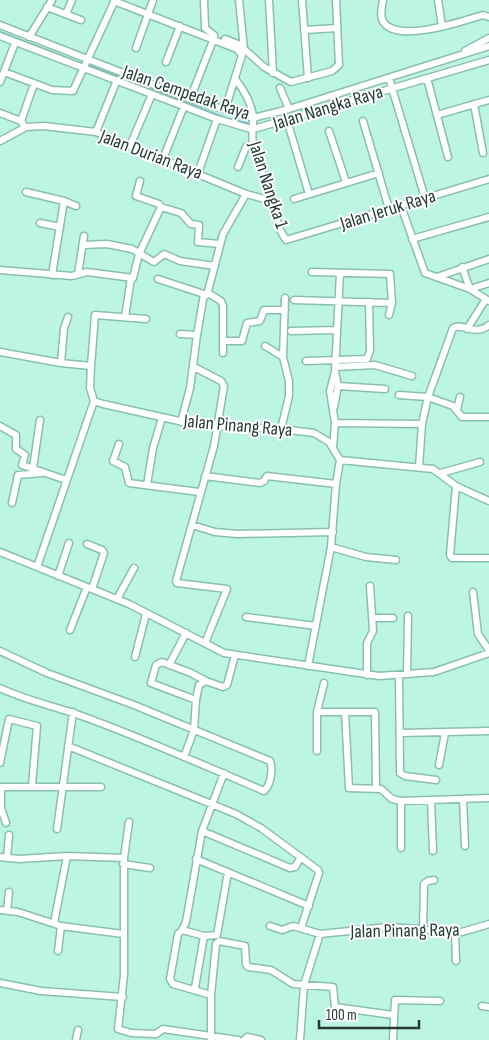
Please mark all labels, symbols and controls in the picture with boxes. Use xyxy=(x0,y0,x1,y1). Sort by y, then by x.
street label: Jalan Cempedak Raya xyxy=(118,60,253,126)
street label: Jalan Nangka Raya xyxy=(269,80,386,136)
street label: Jalan Durian Raya xyxy=(96,125,206,185)
street label: Jalan Nangka 1 xyxy=(243,138,293,232)
street label: Jalan Jeruk Raya xyxy=(337,185,438,236)
street label: Jalan Pinang Raya xyxy=(182,410,293,442)
street label: Jalan Pinang Raya xyxy=(349,919,460,943)
scale bar xyxy=(319,998,419,1030)
text: 100 m xyxy=(326,1006,357,1025)

